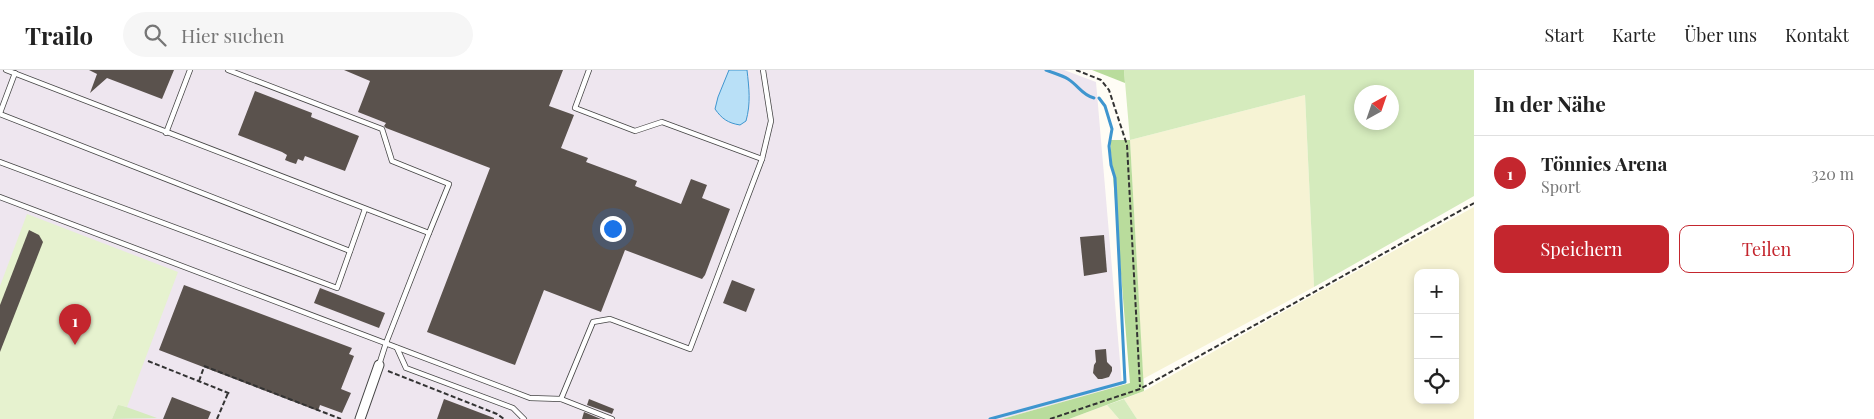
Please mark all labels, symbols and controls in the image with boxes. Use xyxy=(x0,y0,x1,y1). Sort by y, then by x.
search box xyxy=(123,12,473,57)
text: Trailo xyxy=(25,19,93,51)
icon: search xyxy=(141,21,169,49)
text: Hier suchen xyxy=(181,22,284,48)
text: Start xyxy=(1544,23,1584,47)
text: Karte xyxy=(1612,23,1656,47)
text: Über uns xyxy=(1684,23,1757,47)
text: Kontakt xyxy=(1785,23,1849,47)
north arrow xyxy=(1354,85,1399,130)
text: In der Nähe xyxy=(1494,89,1606,117)
text: Tönnies Arena xyxy=(1541,150,1667,176)
text: 1 xyxy=(1507,163,1513,184)
text: 320 m xyxy=(1811,163,1854,184)
text: Sport xyxy=(1541,176,1581,197)
your location xyxy=(600,216,626,242)
button: Speichern xyxy=(1494,225,1669,273)
button: Teilen xyxy=(1679,225,1854,273)
map controls xyxy=(1414,269,1459,404)
button: + xyxy=(1414,269,1459,314)
pin: 1 xyxy=(59,304,91,345)
button: − xyxy=(1414,314,1459,359)
button: locate xyxy=(1414,359,1459,404)

